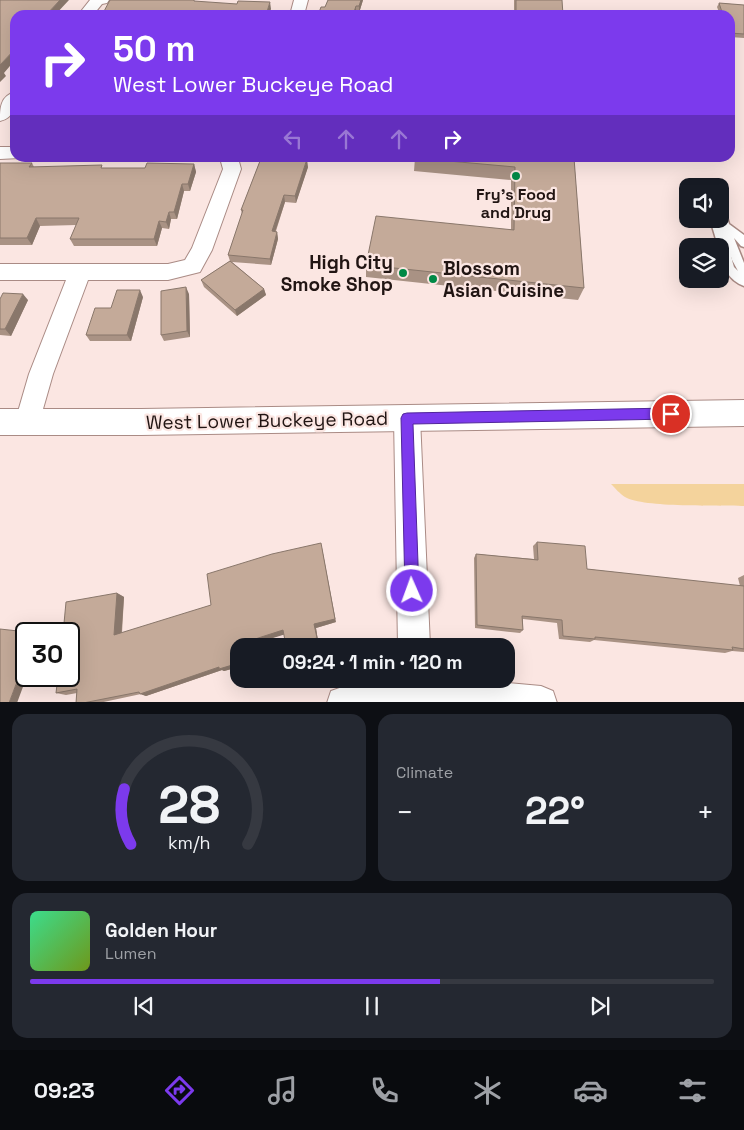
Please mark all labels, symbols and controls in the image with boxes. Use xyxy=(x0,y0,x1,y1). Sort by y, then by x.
text: 50 m xyxy=(113,27,195,71)
icon: right xyxy=(30,30,95,95)
text: West Lower Buckeye Road xyxy=(113,70,393,98)
icon: left xyxy=(279,125,307,153)
icon: ahead xyxy=(332,125,360,153)
icon: ahead xyxy=(385,125,413,153)
icon: right xyxy=(438,125,466,153)
marker: Fry's Food and Drug xyxy=(510,170,522,182)
map controls xyxy=(679,178,729,288)
button: sound xyxy=(679,178,729,228)
place label: Fry's Food and Drug xyxy=(476,184,556,223)
button: layers xyxy=(679,238,729,288)
place label: High City Smoke Shop xyxy=(281,250,393,297)
place label: Blossom Asian Cuisine xyxy=(443,256,564,303)
marker: High City Smoke Shop xyxy=(397,267,409,279)
marker: Blossom Asian Cuisine xyxy=(427,273,439,285)
pin xyxy=(650,393,692,435)
icon: arrive xyxy=(657,400,685,428)
street label: West Lower Buckeye Road xyxy=(146,406,388,435)
position arrow xyxy=(385,564,437,616)
speed limit sign: 30 xyxy=(15,622,80,687)
text: 09:24 · 1 min · 120 m xyxy=(282,650,463,675)
text: Climate xyxy=(396,762,453,783)
text: 28 xyxy=(158,772,220,838)
text: 22° xyxy=(525,787,585,835)
text: − xyxy=(396,794,413,830)
text: + xyxy=(697,794,714,830)
text: km/h xyxy=(168,831,210,854)
text: Golden Hour xyxy=(105,918,217,943)
text: Lumen xyxy=(105,943,157,964)
icon: previous xyxy=(130,992,158,1020)
icon: pause xyxy=(358,992,386,1020)
icon: next xyxy=(586,992,614,1020)
icon: directions xyxy=(162,1073,197,1108)
icon: music xyxy=(265,1073,300,1108)
icon: phone xyxy=(367,1073,402,1108)
icon: climate xyxy=(470,1073,505,1108)
icon: car xyxy=(573,1073,608,1108)
icon: filters xyxy=(675,1073,710,1108)
text: 09:23 xyxy=(34,1076,95,1104)

